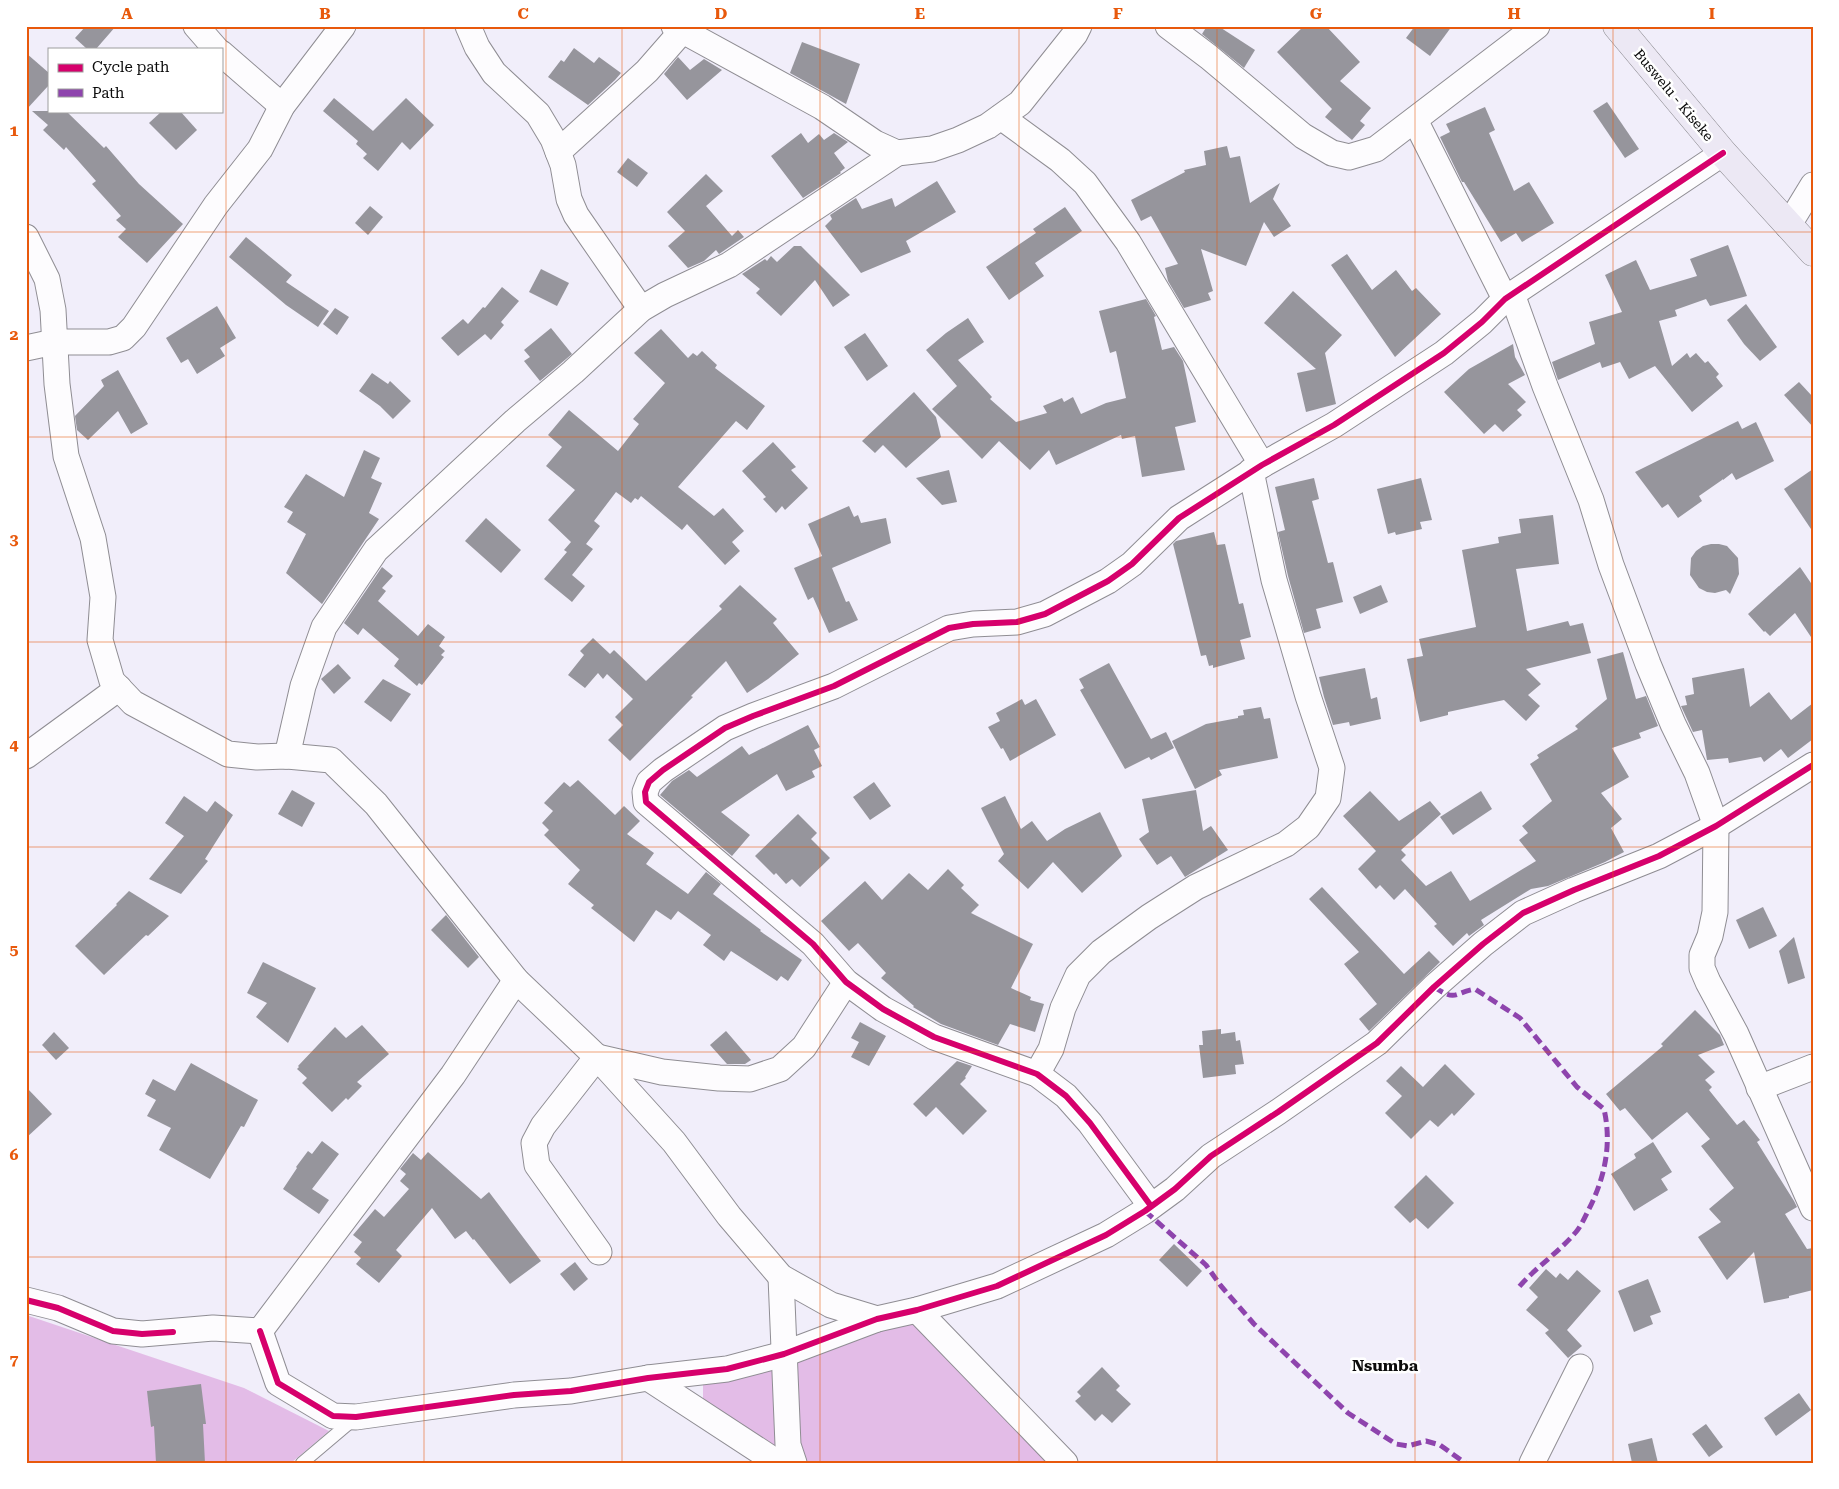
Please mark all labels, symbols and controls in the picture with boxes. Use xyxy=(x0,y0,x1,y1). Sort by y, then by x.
text: A xyxy=(121,4,133,23)
text: B xyxy=(319,4,331,23)
text: C xyxy=(517,4,529,23)
text: D xyxy=(715,4,728,23)
text: E xyxy=(915,4,925,23)
text: F xyxy=(1113,4,1123,23)
text: G xyxy=(1310,4,1323,23)
text: H xyxy=(1507,4,1521,23)
text: I xyxy=(1709,4,1715,23)
street label: Buswelu - Kiseke xyxy=(1631,46,1717,144)
legend xyxy=(48,48,222,112)
text: Cycle path xyxy=(92,58,170,76)
text: Path xyxy=(92,84,125,102)
text: 1 xyxy=(10,121,19,140)
text: 2 xyxy=(10,325,19,344)
text: 3 xyxy=(10,530,19,549)
text: 4 xyxy=(10,735,19,754)
text: 5 xyxy=(10,940,19,959)
text: 6 xyxy=(10,1145,19,1164)
text: 7 xyxy=(10,1350,19,1369)
district label: Nsumba xyxy=(1352,1356,1419,1375)

